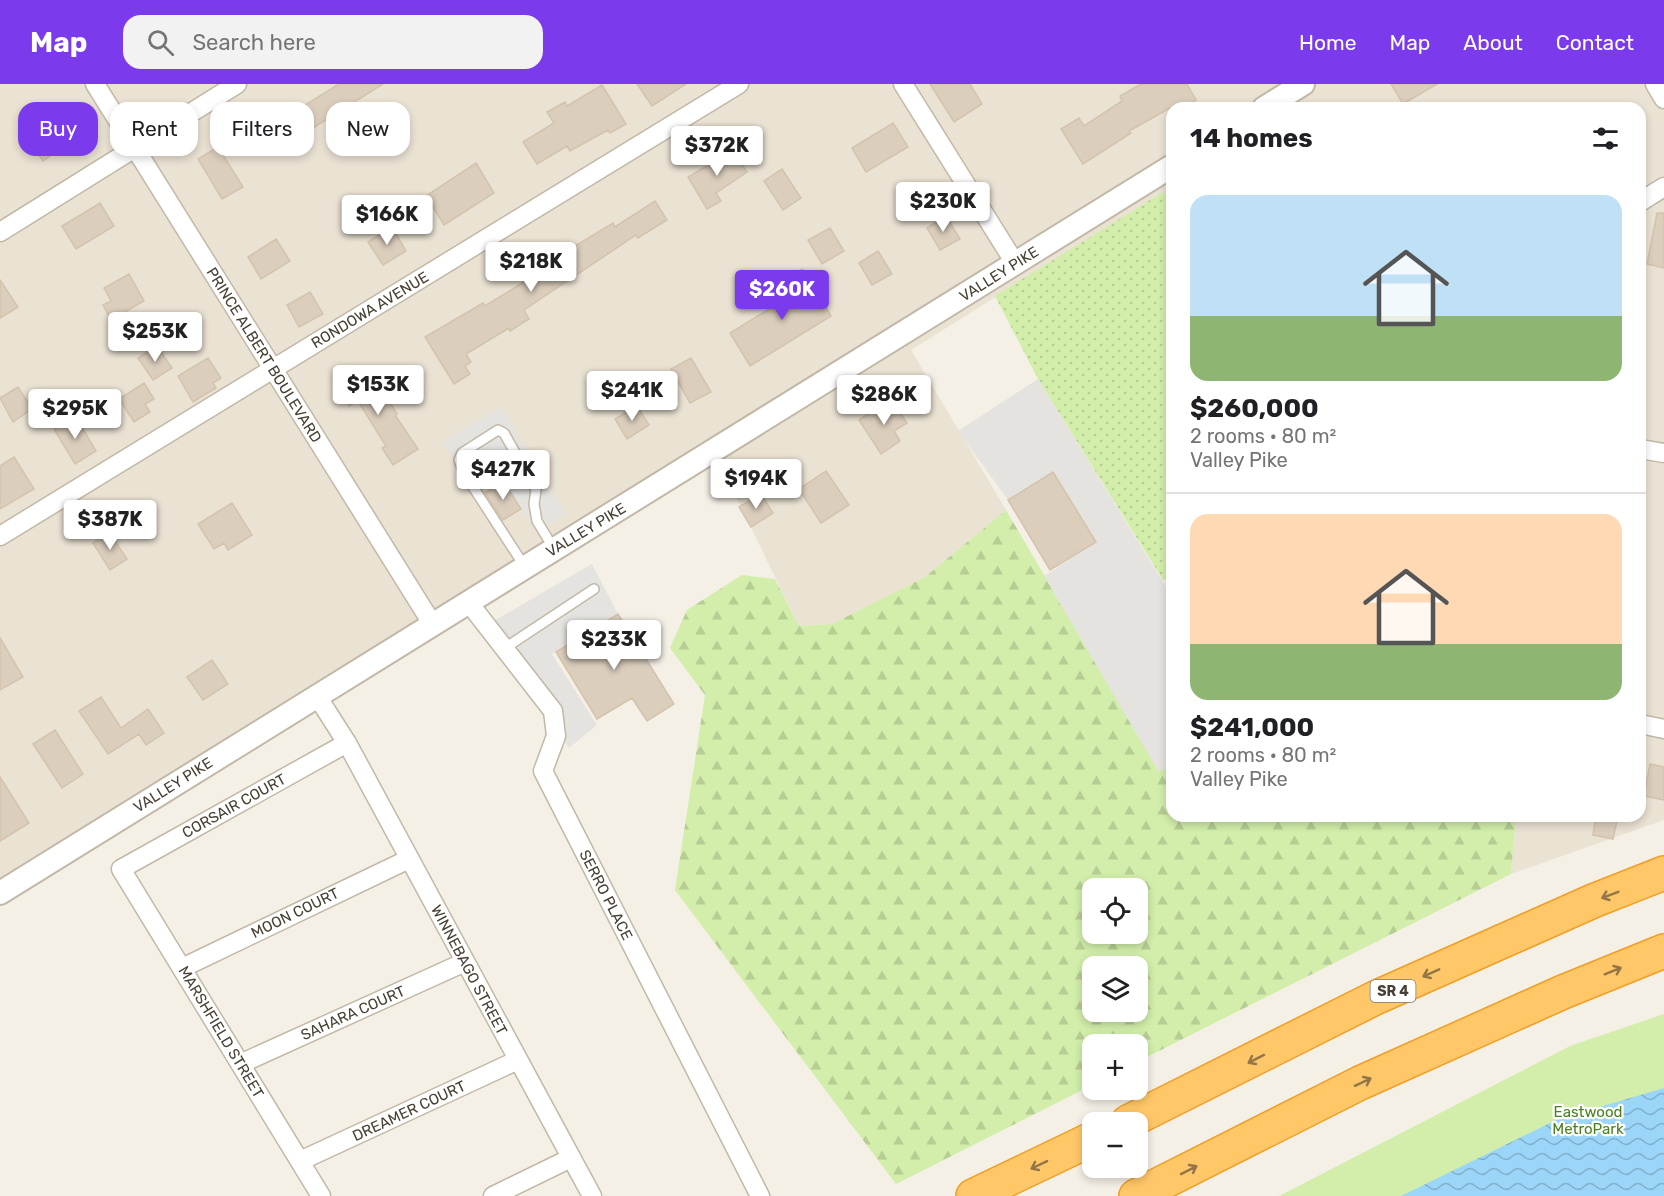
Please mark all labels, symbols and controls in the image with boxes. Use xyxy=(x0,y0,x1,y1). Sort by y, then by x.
search box xyxy=(123,15,543,69)
text: Map xyxy=(30,26,87,59)
icon: search xyxy=(144,26,177,59)
text: Search here xyxy=(192,29,316,56)
text: Home xyxy=(1299,30,1356,55)
text: Map xyxy=(1389,30,1430,55)
text: About xyxy=(1463,30,1523,55)
text: Contact xyxy=(1556,30,1634,55)
chip: Buy xyxy=(18,102,98,156)
chip: Rent xyxy=(110,102,198,156)
chip: Filters xyxy=(210,102,314,156)
chip: New xyxy=(326,102,410,156)
icon: filters xyxy=(1589,122,1622,155)
text: 14 homes xyxy=(1190,123,1313,154)
pin: $372K xyxy=(675,126,759,177)
text: $372K xyxy=(685,133,749,157)
pin: $230K xyxy=(901,182,985,233)
text: $230K xyxy=(910,189,976,213)
pin: $166K xyxy=(345,195,429,246)
text: $166K xyxy=(356,202,418,226)
icon: home xyxy=(1352,234,1460,342)
pin: $218K xyxy=(489,242,573,293)
street label: VALLEY PIKE xyxy=(956,243,1042,305)
text: $218K xyxy=(499,249,563,273)
street label: PRINCE ALBERT BOULEVARD xyxy=(203,264,325,446)
street label: RONDOWA AVENUE xyxy=(308,268,432,352)
pin: $260K xyxy=(740,270,824,321)
text: $260K xyxy=(749,277,815,301)
pin: $253K xyxy=(113,312,197,363)
text: $253K xyxy=(122,319,188,343)
pin: $153K xyxy=(336,365,420,416)
pin: $241K xyxy=(590,371,674,422)
text: $153K xyxy=(347,372,409,396)
pin: $286K xyxy=(842,375,926,426)
text: $241K xyxy=(601,378,663,402)
text: $286K xyxy=(851,382,917,406)
pin: $295K xyxy=(33,389,117,440)
text: $260,000 xyxy=(1190,393,1319,424)
text: $295K xyxy=(42,396,108,420)
text: 2 rooms · 80 m² xyxy=(1190,424,1336,448)
text: Valley Pike xyxy=(1190,448,1288,472)
pin: $427K xyxy=(461,450,545,501)
text: $427K xyxy=(471,457,535,481)
pin: $194K xyxy=(714,459,798,510)
text: $194K xyxy=(725,466,787,490)
street label: VALLEY PIKE xyxy=(543,499,629,561)
pin: $387K xyxy=(68,500,152,551)
text: $387K xyxy=(78,507,142,531)
icon: home xyxy=(1352,553,1460,661)
pin: $233K xyxy=(572,620,656,671)
text: $233K xyxy=(581,627,647,651)
text: $241,000 xyxy=(1190,712,1314,743)
text: 2 rooms · 80 m² xyxy=(1190,743,1336,767)
street label: VALLEY PIKE xyxy=(130,754,216,816)
text: Valley Pike xyxy=(1190,767,1288,791)
street label: CORSAIR COURT xyxy=(179,770,289,842)
street label: SERRO PLACE xyxy=(576,847,636,943)
map controls xyxy=(1082,878,1148,1178)
button: locate xyxy=(1082,878,1148,944)
street label: MOON COURT xyxy=(248,884,342,942)
one-way arrow xyxy=(1601,890,1619,901)
street label: WINNEBAGO STREET xyxy=(427,902,511,1038)
button: layers xyxy=(1082,956,1148,1022)
street label: MARSHFIELD STREET xyxy=(174,963,268,1102)
one-way arrow xyxy=(1604,965,1622,976)
one-way arrow xyxy=(1423,968,1441,980)
road number: SR 4 xyxy=(1370,980,1416,1002)
street label: SAHARA COURT xyxy=(298,982,408,1044)
button: + xyxy=(1082,1034,1148,1100)
one-way arrow xyxy=(1247,1053,1265,1065)
one-way arrow xyxy=(1353,1076,1371,1088)
street label: DREAMER COURT xyxy=(350,1077,469,1145)
park label: Eastwood MetroPark xyxy=(1552,1103,1624,1138)
button: − xyxy=(1082,1112,1148,1178)
one-way arrow xyxy=(1031,1159,1049,1171)
one-way arrow xyxy=(1179,1164,1197,1175)

